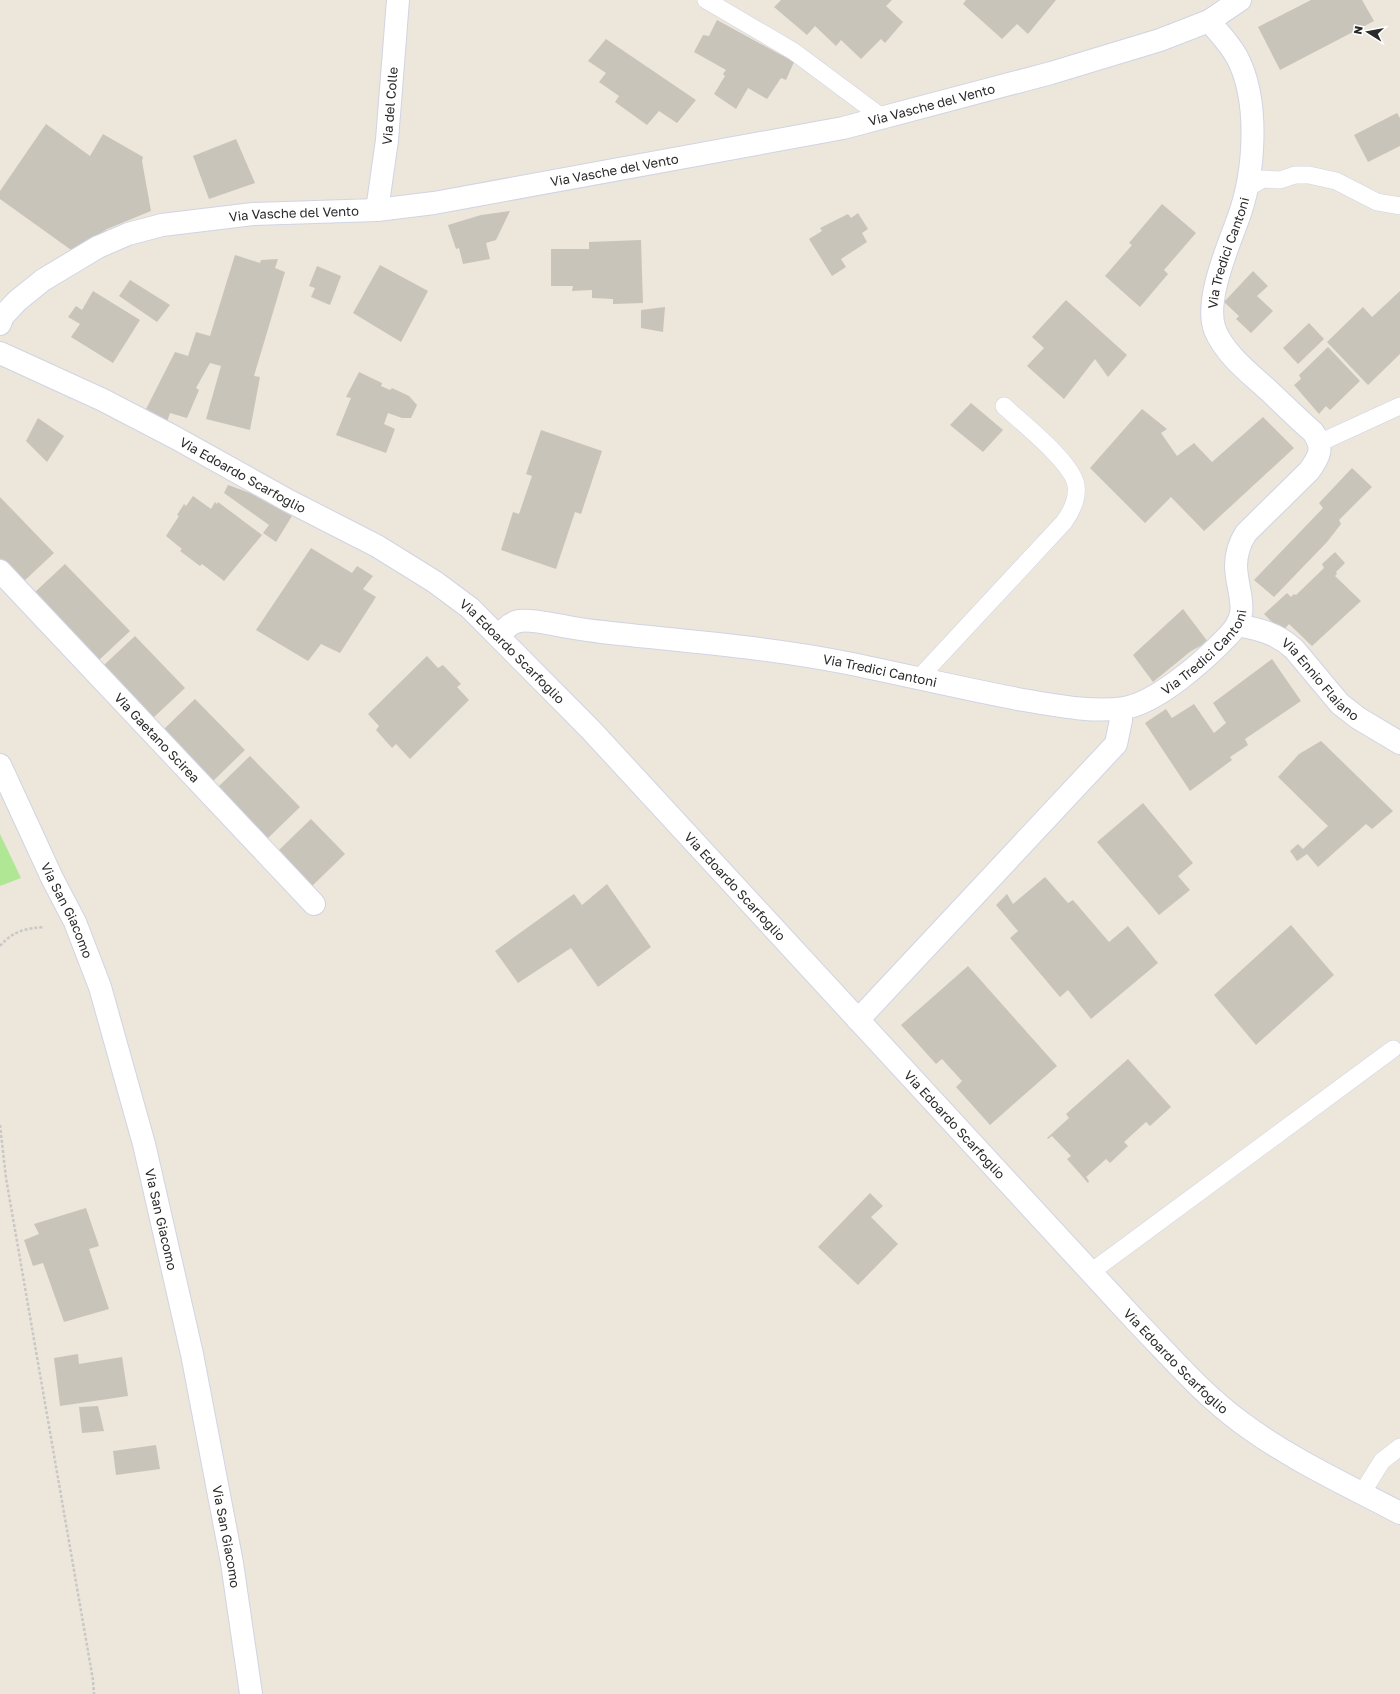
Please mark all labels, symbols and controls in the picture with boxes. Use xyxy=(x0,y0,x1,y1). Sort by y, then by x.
north arrow xyxy=(1348,12,1388,52)
text: N xyxy=(1351,25,1365,35)
street label: Via del Colle xyxy=(378,66,401,146)
street label: Via Vasche del Vento xyxy=(866,80,997,129)
street label: Via Vasche del Vento xyxy=(549,150,680,190)
street label: Via Tredici Cantoni xyxy=(1204,195,1252,309)
street label: Via Vasche del Vento xyxy=(228,203,359,225)
street label: Via Edoardo Scarfoglio xyxy=(177,434,309,516)
street label: Via Edoardo Scarfoglio xyxy=(457,595,568,707)
street label: Via Tredici Cantoni xyxy=(1158,609,1249,698)
street label: Via Ennio Flaiano xyxy=(1279,634,1363,724)
street label: Via Tredici Cantoni xyxy=(822,651,938,690)
street label: Via Gaetano Scirea xyxy=(111,689,203,786)
street label: Via Edoardo Scarfoglio xyxy=(681,829,789,944)
street label: Via San Giacomo xyxy=(38,860,96,960)
street label: Via Edoardo Scarfoglio xyxy=(901,1067,1009,1182)
street label: Via San Giacomo xyxy=(142,1167,181,1272)
street label: Via Edoardo Scarfoglio xyxy=(1120,1305,1232,1417)
street label: Via San Giacomo xyxy=(209,1484,244,1589)

